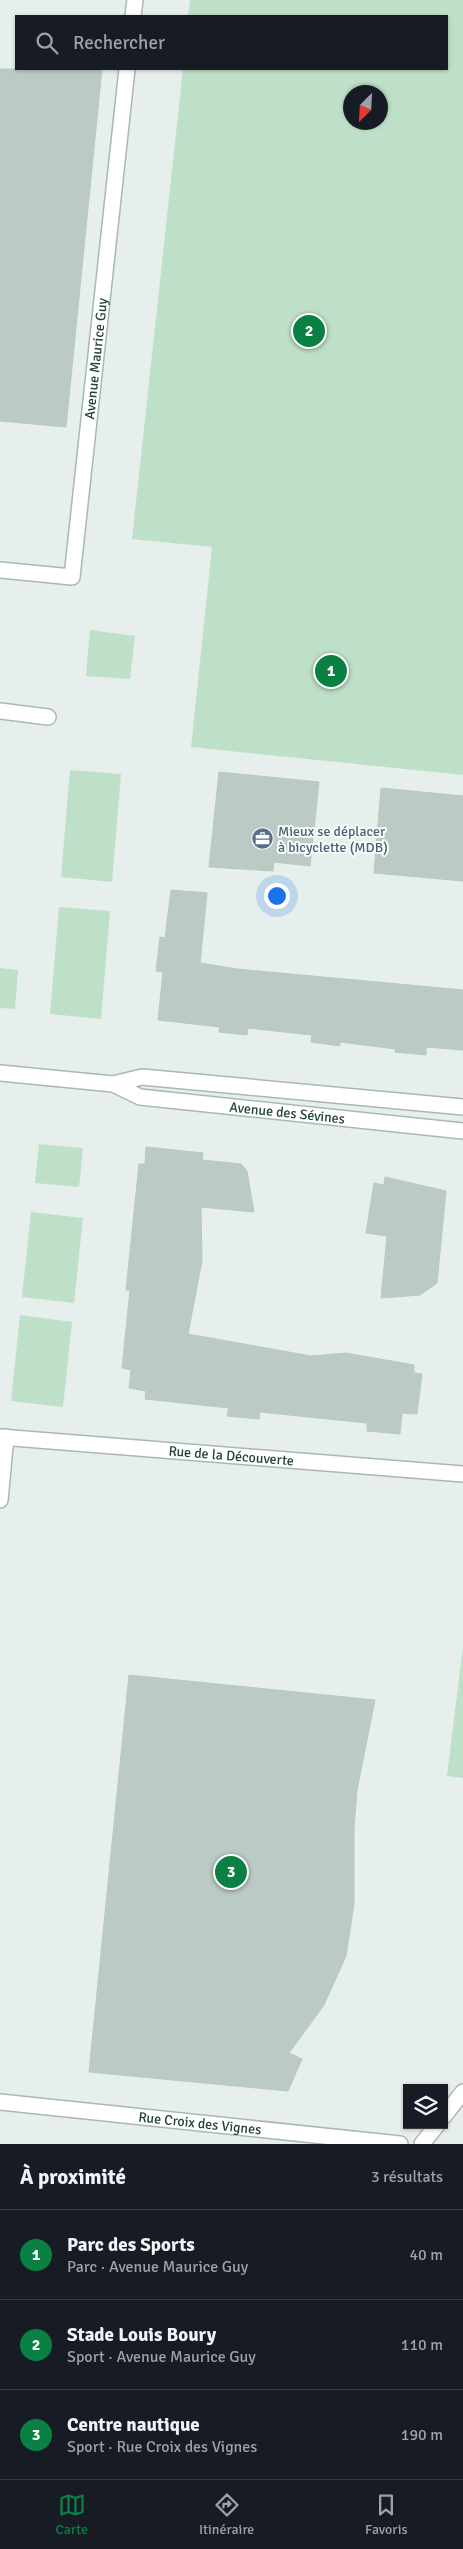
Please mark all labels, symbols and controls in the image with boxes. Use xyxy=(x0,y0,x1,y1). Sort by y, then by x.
search box xyxy=(15,15,448,70)
icon: search xyxy=(33,29,61,57)
text: Rechercher xyxy=(73,31,165,55)
north arrow xyxy=(343,85,388,130)
street label: Avenue Maurice Guy xyxy=(81,297,111,420)
pin: 2 xyxy=(293,312,325,350)
pin: 1 xyxy=(315,652,347,690)
place label: Mieux se déplacer à bicyclette (MDB) xyxy=(278,823,388,856)
office icon: Mieux se déplacer à bicyclette (MDB) xyxy=(250,827,274,851)
your location xyxy=(264,883,290,909)
street label: Avenue des Sévines xyxy=(229,1098,346,1127)
street label: Rue de la Découverte xyxy=(168,1442,295,1469)
pin: 3 xyxy=(215,1853,247,1891)
map controls xyxy=(403,2084,448,2129)
button: layers xyxy=(403,2084,448,2129)
street label: Rue Croix des Vignes xyxy=(138,2108,262,2138)
text: À proximité xyxy=(20,2164,126,2190)
text: 3 résultats xyxy=(371,2167,443,2187)
text: Parc des Sports xyxy=(67,2233,195,2257)
text: 1 xyxy=(32,2245,40,2265)
text: 40 m xyxy=(409,2245,443,2265)
text: Parc · Avenue Maurice Guy xyxy=(67,2257,248,2277)
text: Stade Louis Boury xyxy=(67,2323,216,2347)
text: 2 xyxy=(32,2335,40,2355)
text: 110 m xyxy=(401,2335,443,2355)
text: Sport · Avenue Maurice Guy xyxy=(67,2347,256,2367)
text: Centre nautique xyxy=(67,2413,200,2437)
text: 3 xyxy=(32,2425,40,2445)
text: 190 m xyxy=(401,2425,443,2445)
text: Sport · Rue Croix des Vignes xyxy=(67,2437,257,2457)
tab: Carte xyxy=(55,2491,88,2538)
tab: Itinéraire xyxy=(199,2491,254,2538)
tab: Favoris xyxy=(365,2491,408,2538)

